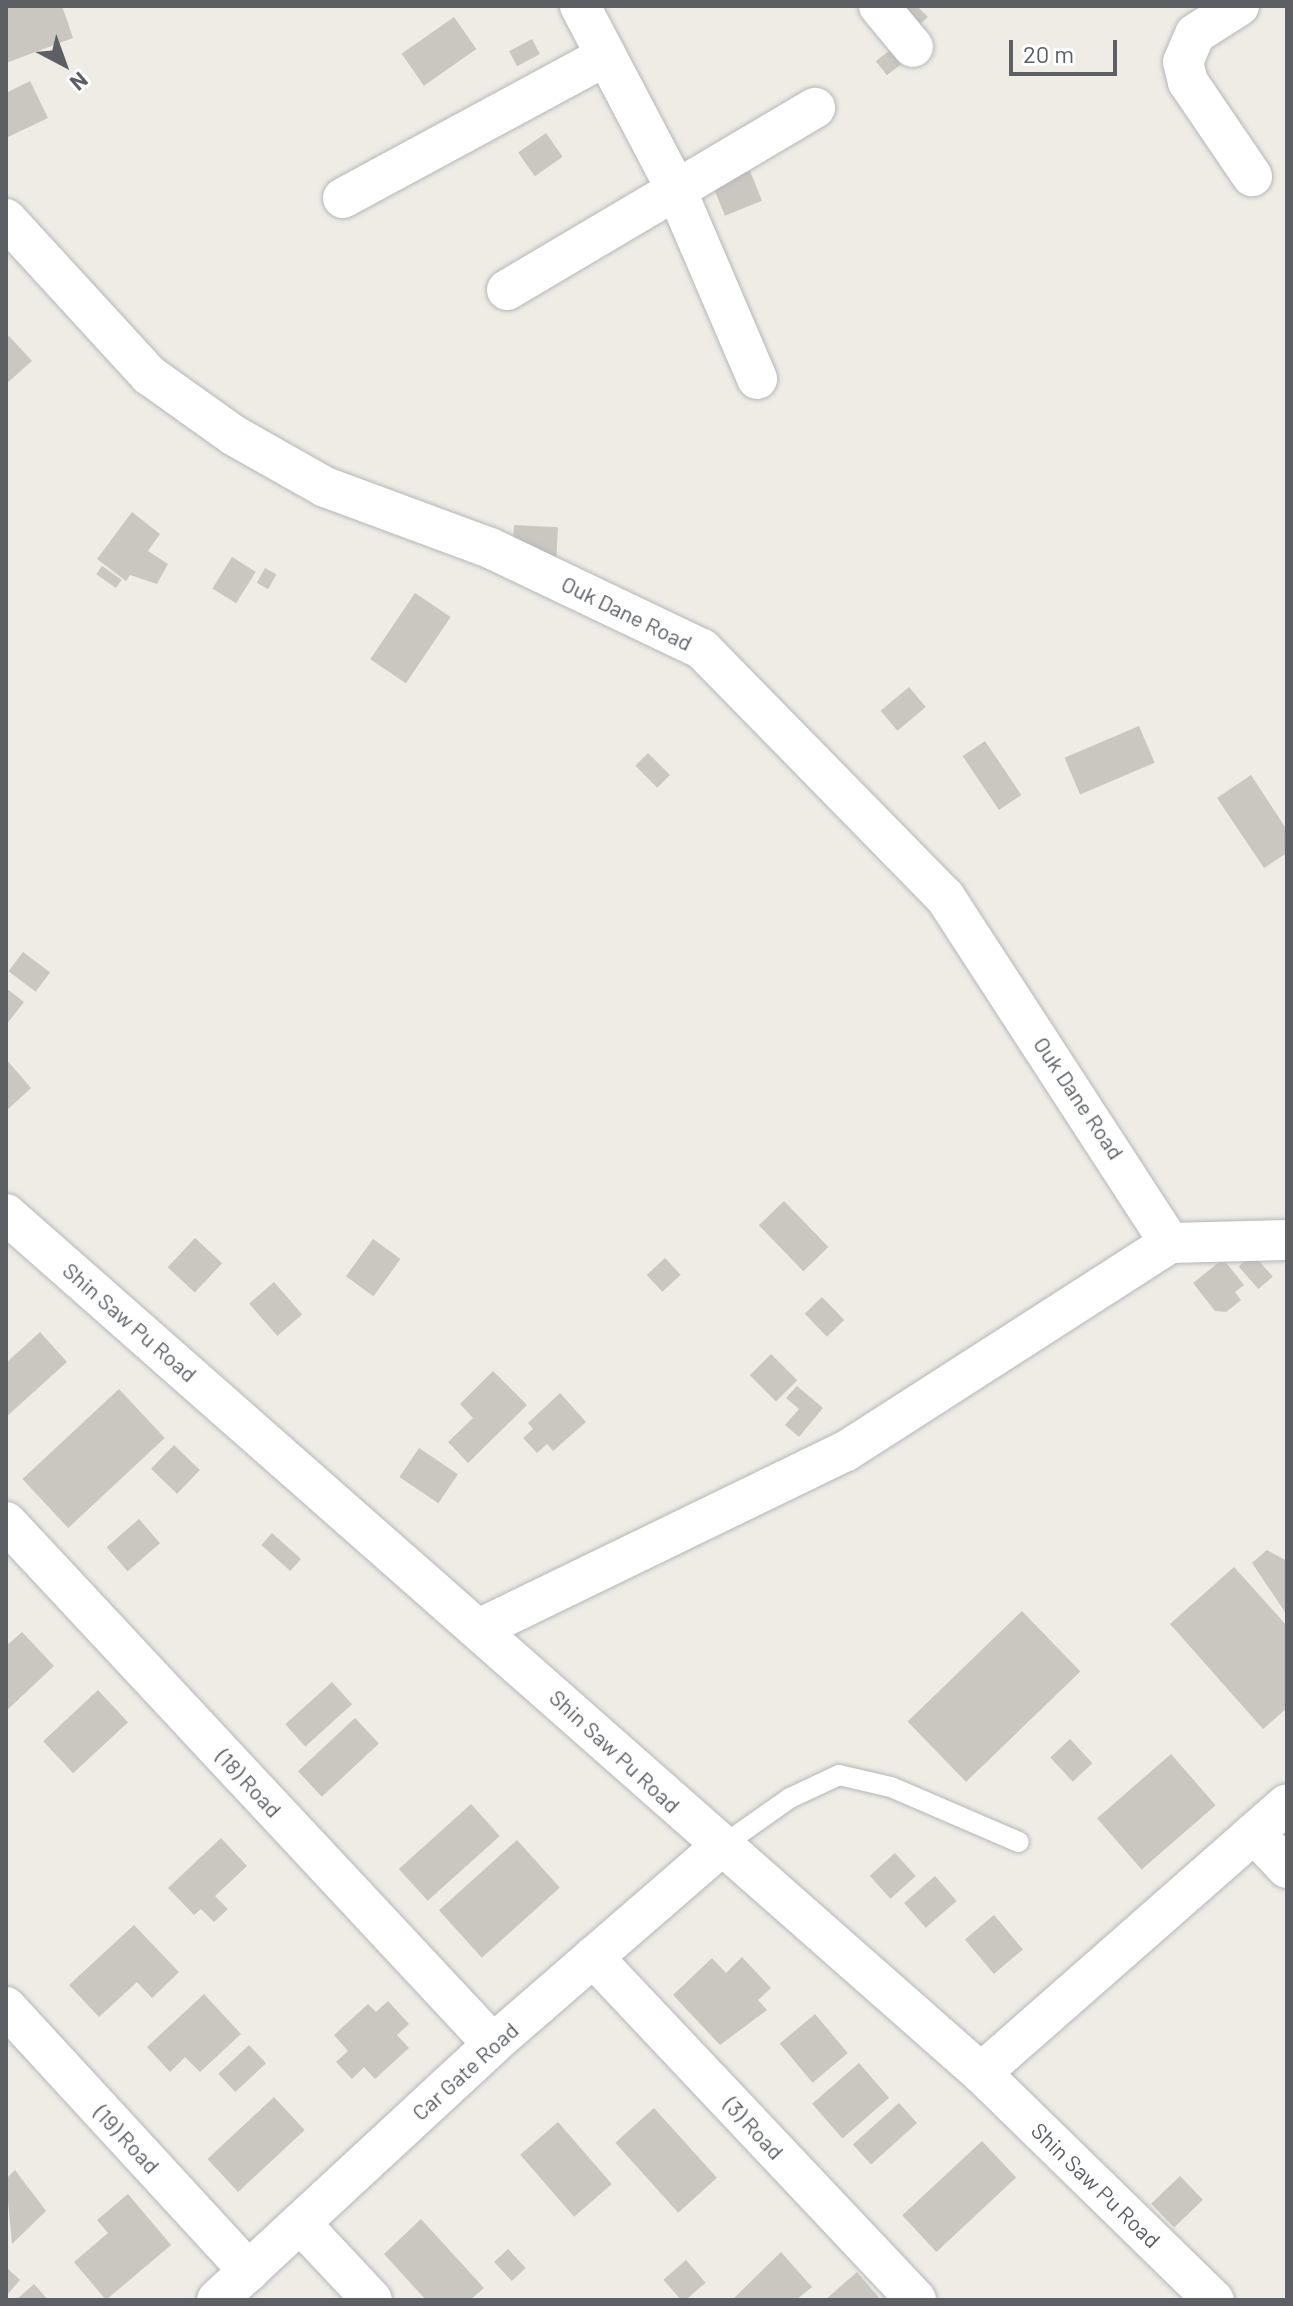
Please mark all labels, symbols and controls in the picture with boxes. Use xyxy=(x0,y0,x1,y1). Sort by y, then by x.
north arrow xyxy=(24,24,104,104)
scale bar xyxy=(1013,24,1121,74)
text: 20 m xyxy=(1023,39,1074,68)
text: N xyxy=(66,67,94,97)
street label: Ouk Dane Road xyxy=(557,570,697,656)
street label: Ouk Dane Road xyxy=(1028,1032,1130,1164)
street label: Shin Saw Pu Road xyxy=(58,1257,202,1387)
street label: Shin Saw Pu Road xyxy=(544,1684,686,1818)
street label: (18) Road xyxy=(211,1743,287,1823)
street label: Car Gate Road xyxy=(406,2016,524,2126)
street label: (3) Road xyxy=(718,2091,790,2165)
street label: (19) Road xyxy=(89,2099,165,2179)
street label: Shin Saw Pu Road xyxy=(1026,2117,1166,2253)

